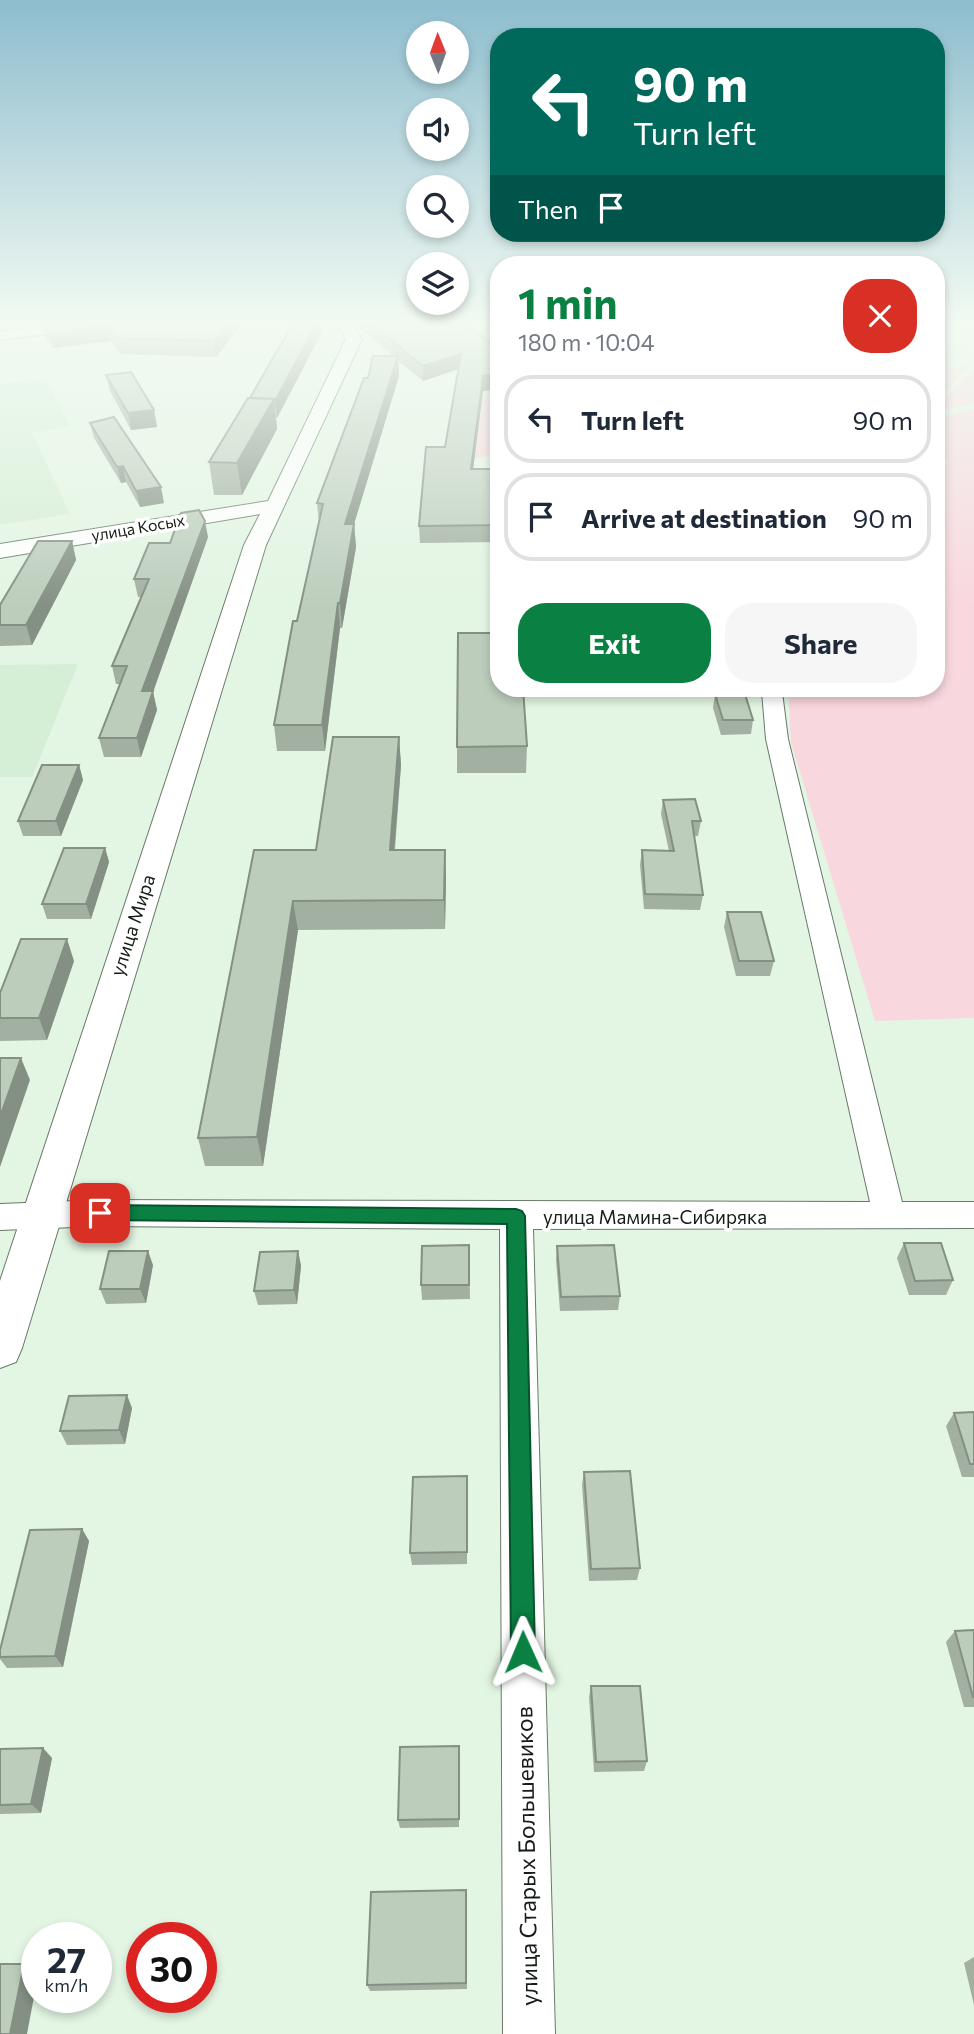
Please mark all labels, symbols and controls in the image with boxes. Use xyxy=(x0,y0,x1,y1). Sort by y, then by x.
north arrow xyxy=(406,21,469,84)
map controls xyxy=(406,21,469,315)
text: 90 m xyxy=(633,52,748,112)
icon: left xyxy=(518,56,609,147)
button: sound xyxy=(406,98,469,161)
text: Turn left xyxy=(633,112,757,152)
button: search xyxy=(406,175,469,238)
icon: arrive xyxy=(592,189,630,227)
text: Then xyxy=(518,193,578,224)
button: layers xyxy=(406,252,469,315)
text: 1 min xyxy=(518,276,618,328)
button: close xyxy=(843,279,917,353)
text: 180 m · 10:04 xyxy=(518,328,655,356)
icon: left xyxy=(522,400,560,438)
text: Turn left xyxy=(581,404,684,435)
text: 90 m xyxy=(853,404,913,435)
icon: arrive xyxy=(522,498,560,536)
text: Arrive at destination xyxy=(581,502,827,533)
text: 90 m xyxy=(853,502,913,533)
street label: улица Косых xyxy=(90,509,187,545)
button: Exit xyxy=(518,603,711,683)
button: Share xyxy=(725,603,917,683)
street label: улица Мира xyxy=(105,871,159,979)
pin xyxy=(70,1183,130,1243)
icon: arrive xyxy=(81,1194,119,1232)
street label: улица Мамина-Сибиряка xyxy=(543,1205,767,1228)
position arrow xyxy=(486,1615,560,1689)
street label: улица Старых Большевиков xyxy=(509,1706,543,2006)
speed limit sign: 30 xyxy=(126,1922,217,2013)
text: 27 xyxy=(47,1937,86,1980)
text: km/h xyxy=(45,1974,88,1996)

